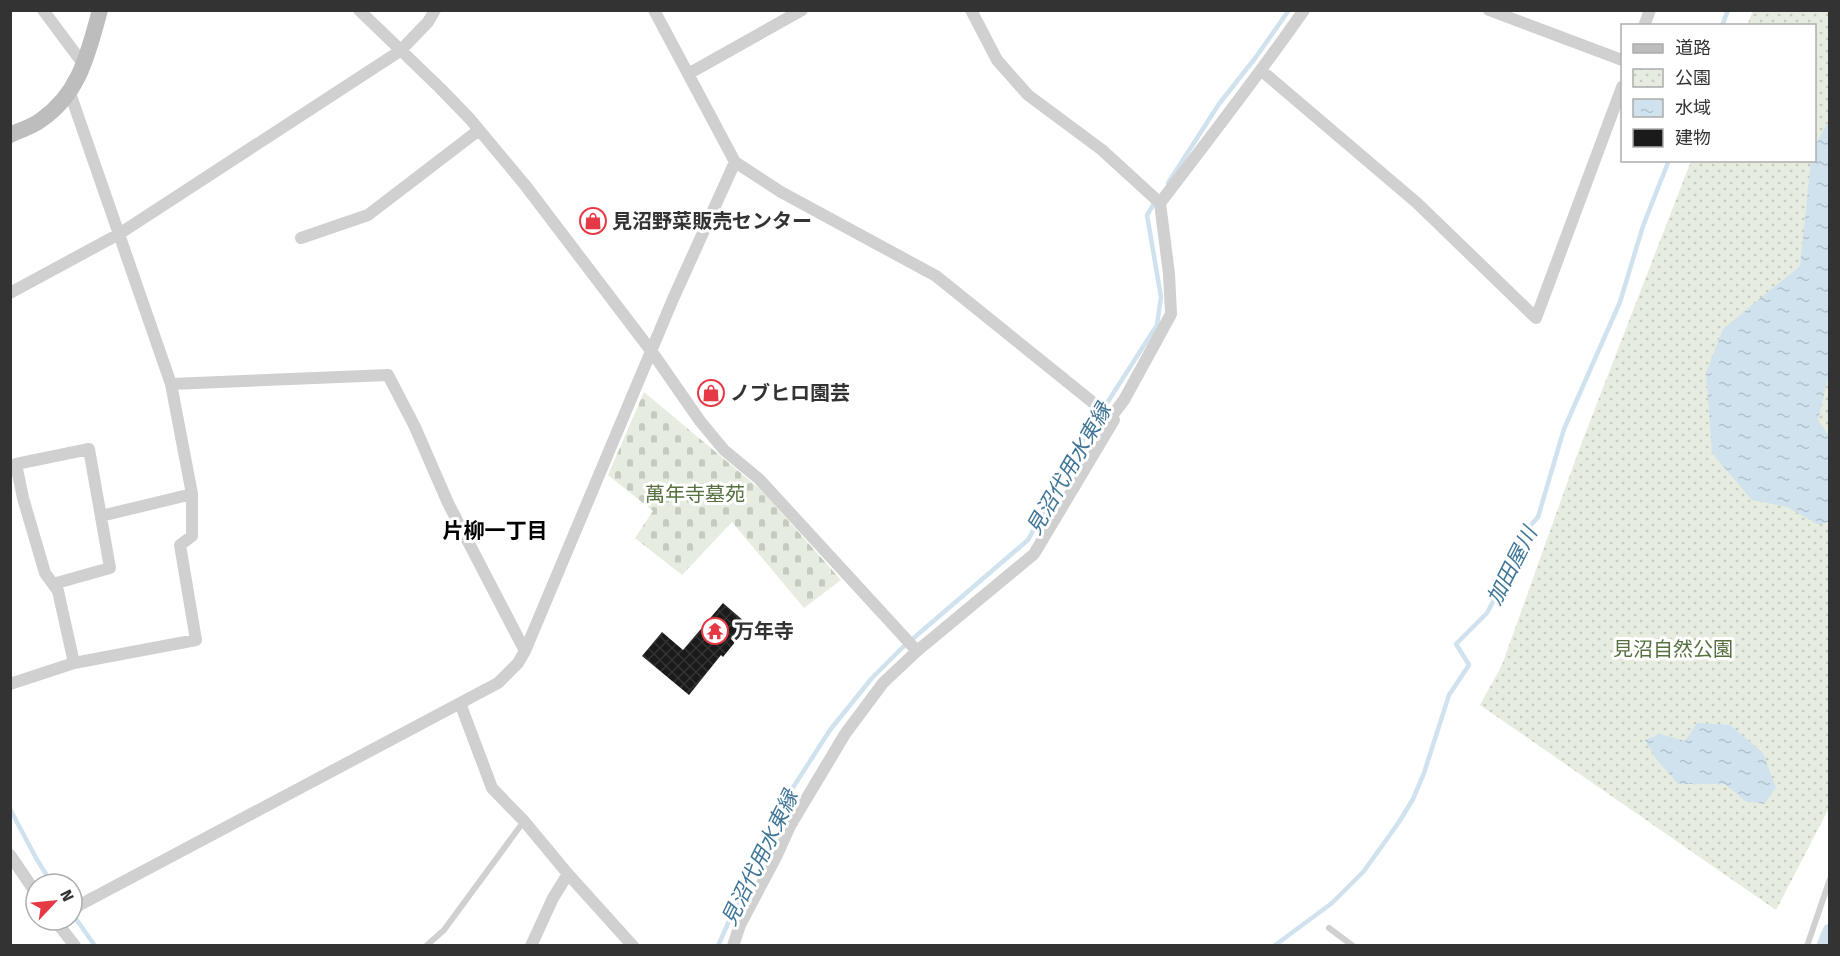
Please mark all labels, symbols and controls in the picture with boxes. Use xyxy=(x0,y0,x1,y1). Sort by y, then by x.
legend xyxy=(1621,24,1816,162)
text: 道路 xyxy=(1675,37,1711,59)
text: 公園 xyxy=(1675,67,1711,89)
text: 水域 xyxy=(1675,97,1711,119)
text: 建物 xyxy=(1675,127,1711,149)
shop icon: 見沼野菜販売センター xyxy=(578,206,608,236)
place label: 見沼野菜販売センター xyxy=(612,209,812,233)
shop icon: ノブヒロ園芸 xyxy=(696,378,726,408)
place label: ノブヒロ園芸 xyxy=(730,381,850,405)
water label: 見沼代用水東縁 xyxy=(1021,397,1118,539)
park label: 萬年寺墓苑 xyxy=(645,482,745,506)
district label: 片柳一丁目 xyxy=(443,518,548,544)
water label: 加田屋川 xyxy=(1481,521,1544,609)
temple icon: 万年寺 xyxy=(700,616,730,646)
place label: 万年寺 xyxy=(734,619,794,643)
park label: 見沼自然公園 xyxy=(1613,637,1733,661)
water label: 見沼代用水東縁 xyxy=(716,784,805,930)
north arrow xyxy=(24,872,84,932)
text: N xyxy=(56,887,78,905)

